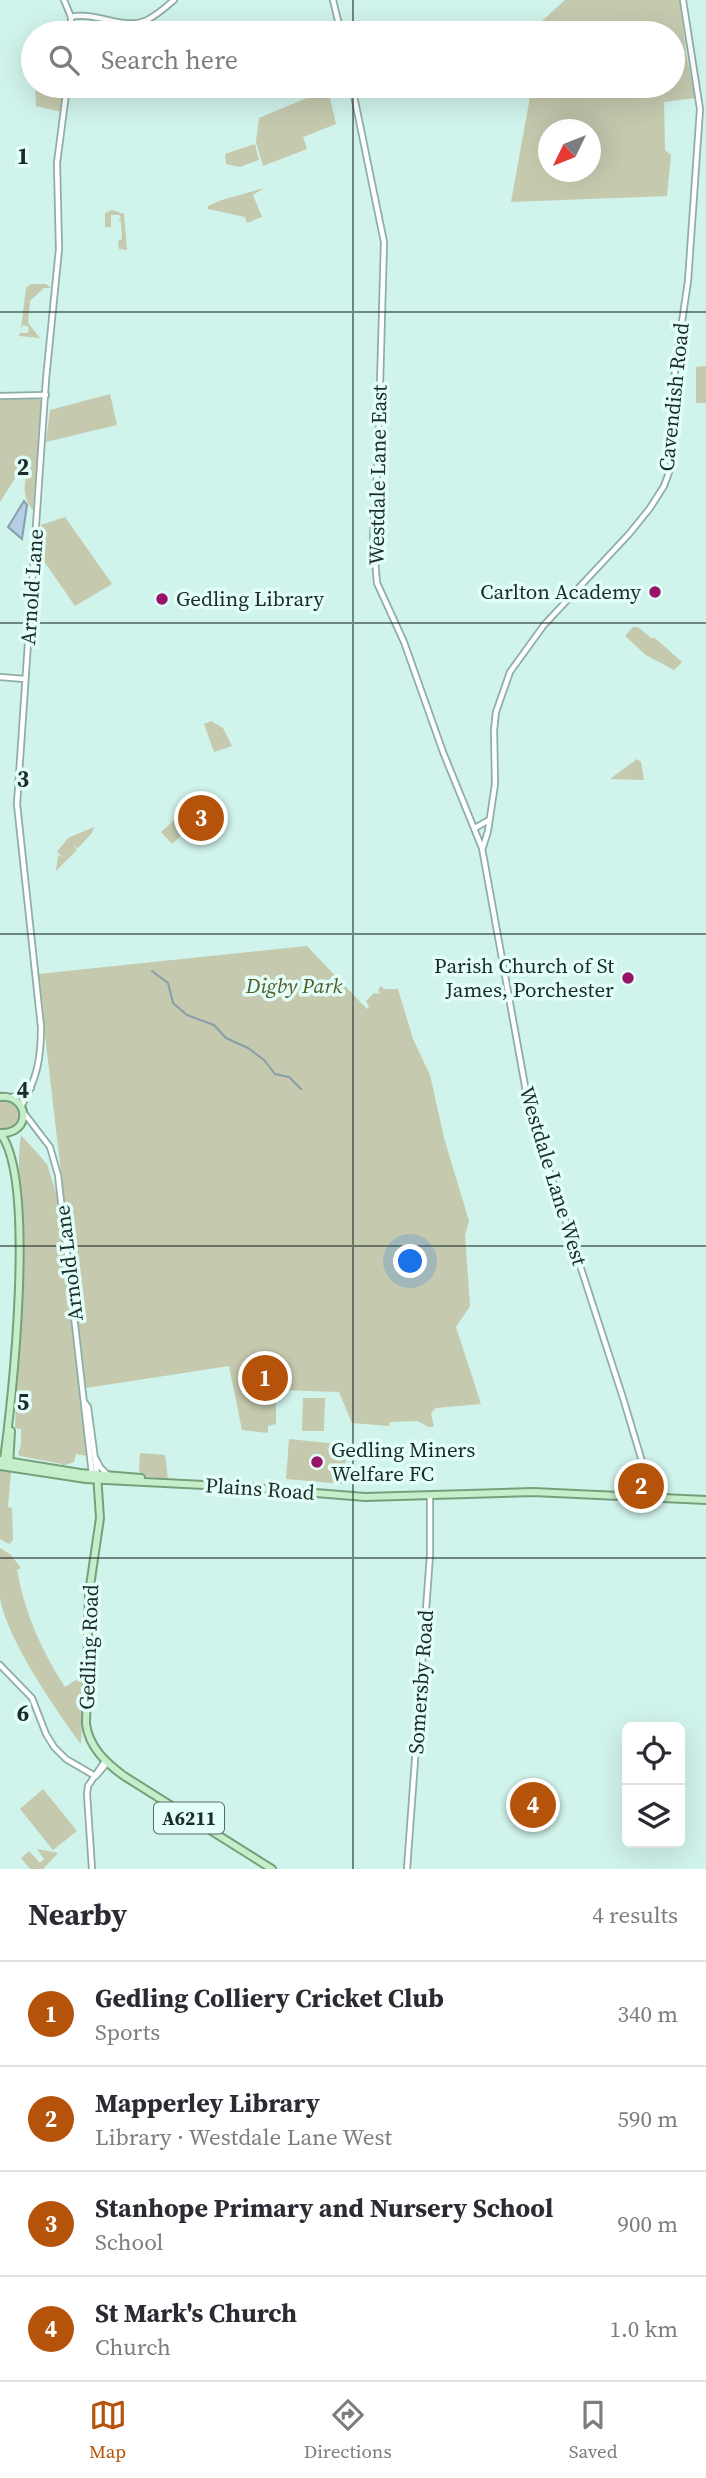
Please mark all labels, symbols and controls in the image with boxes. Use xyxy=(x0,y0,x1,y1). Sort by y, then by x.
search box xyxy=(21,21,685,98)
icon: search xyxy=(45,41,83,79)
text: Search here xyxy=(101,42,238,78)
north arrow xyxy=(538,119,601,182)
text: 1 xyxy=(17,140,29,172)
street label: Cavendish Road xyxy=(651,321,696,473)
street label: Westdale Lane East xyxy=(361,384,394,565)
text: 2 xyxy=(17,451,29,483)
street label: Arnold Lane xyxy=(13,528,50,646)
place label: Carlton Academy xyxy=(480,577,641,606)
place label: Gedling Library xyxy=(176,584,324,613)
marker: Carlton Academy xyxy=(647,584,663,600)
marker: Gedling Library xyxy=(154,591,170,607)
text: 3 xyxy=(17,763,29,795)
pin: 3 xyxy=(178,792,224,844)
place label: Parish Church of St James, Porchester xyxy=(434,951,614,1004)
marker: Parish Church of St James, Porchester xyxy=(620,970,636,986)
park label: Digby Park xyxy=(245,971,342,1000)
text: 4 xyxy=(17,1074,29,1106)
street label: Westdale Lane West xyxy=(512,1083,595,1269)
street label: Arnold Lane xyxy=(47,1203,90,1323)
your location xyxy=(393,1244,427,1278)
pin: 1 xyxy=(242,1352,288,1404)
text: 5 xyxy=(17,1386,29,1418)
place label: Gedling Miners Welfare FC xyxy=(331,1435,475,1488)
marker: Gedling Miners Welfare FC xyxy=(309,1454,325,1470)
pin: 2 xyxy=(618,1460,664,1512)
street label: Plains Road xyxy=(204,1470,316,1507)
street label: Gedling Road xyxy=(72,1584,105,1710)
street label: Somersby Road xyxy=(401,1609,440,1755)
text: 6 xyxy=(17,1697,29,1729)
map controls xyxy=(622,1722,685,1848)
button: locate xyxy=(622,1722,685,1785)
pin: 4 xyxy=(510,1779,556,1831)
button: layers xyxy=(622,1785,685,1848)
road number: A6211 xyxy=(154,1802,224,1834)
text: Nearby xyxy=(28,1894,127,1935)
text: 4 results xyxy=(592,1899,678,1931)
text: Gedling Colliery Cricket Club xyxy=(95,1980,444,2016)
text: 1 xyxy=(45,1998,57,2030)
text: 340 m xyxy=(617,1998,678,2030)
text: Sports xyxy=(95,2016,160,2048)
text: Mapperley Library xyxy=(95,2085,320,2121)
text: 2 xyxy=(45,2103,57,2135)
text: 590 m xyxy=(617,2103,678,2135)
text: Library · Westdale Lane West xyxy=(95,2121,392,2153)
text: Stanhope Primary and Nursery School xyxy=(95,2190,553,2226)
text: 3 xyxy=(45,2208,57,2240)
text: 900 m xyxy=(617,2208,678,2240)
text: School xyxy=(95,2226,163,2258)
text: St Mark's Church xyxy=(95,2295,297,2331)
text: 4 xyxy=(45,2313,57,2345)
text: 1.0 km xyxy=(609,2313,678,2345)
text: Church xyxy=(95,2331,171,2363)
tab: Map xyxy=(89,2396,127,2464)
tab: Directions xyxy=(304,2396,392,2464)
tab: Saved xyxy=(569,2396,617,2464)

